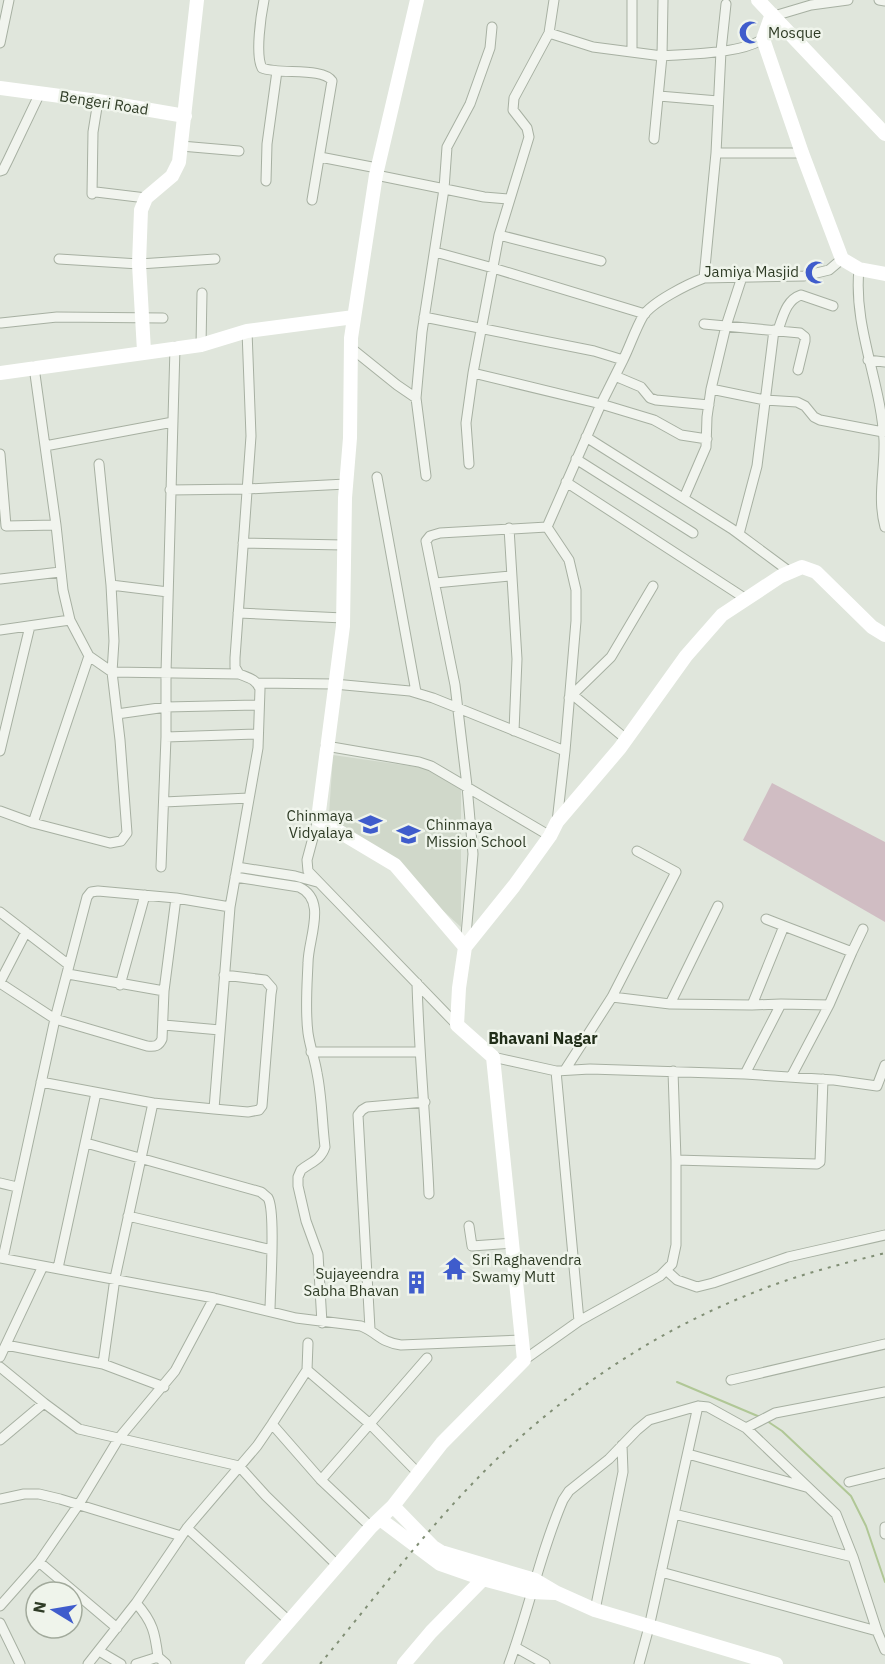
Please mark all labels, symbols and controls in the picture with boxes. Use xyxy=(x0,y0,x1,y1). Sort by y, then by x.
mosque icon: Mosque xyxy=(737,20,763,46)
place label: Mosque xyxy=(768,23,821,42)
street label: Bengeri Road xyxy=(58,86,150,119)
mosque icon: Jamiya Masjid xyxy=(804,259,830,285)
place label: Jamiya Masjid xyxy=(704,262,799,281)
place label: Chinmaya Vidyalaya xyxy=(287,806,353,842)
school or university icon: Chinmaya Vidyalaya xyxy=(358,812,384,838)
place label: Chinmaya Mission School xyxy=(426,815,526,851)
school or university icon: Chinmaya Mission School xyxy=(395,821,421,847)
district label: Bhavani Nagar xyxy=(488,1028,598,1048)
place label: Sri Raghavendra Swamy Mutt xyxy=(472,1250,581,1286)
temple icon: Sri Raghavendra Swamy Mutt xyxy=(441,1256,467,1282)
place label: Sujayeendra Sabha Bhavan xyxy=(304,1264,399,1300)
building icon: Sujayeendra Sabha Bhavan xyxy=(404,1270,430,1296)
north arrow xyxy=(24,1580,84,1640)
text: N xyxy=(28,1600,50,1615)

